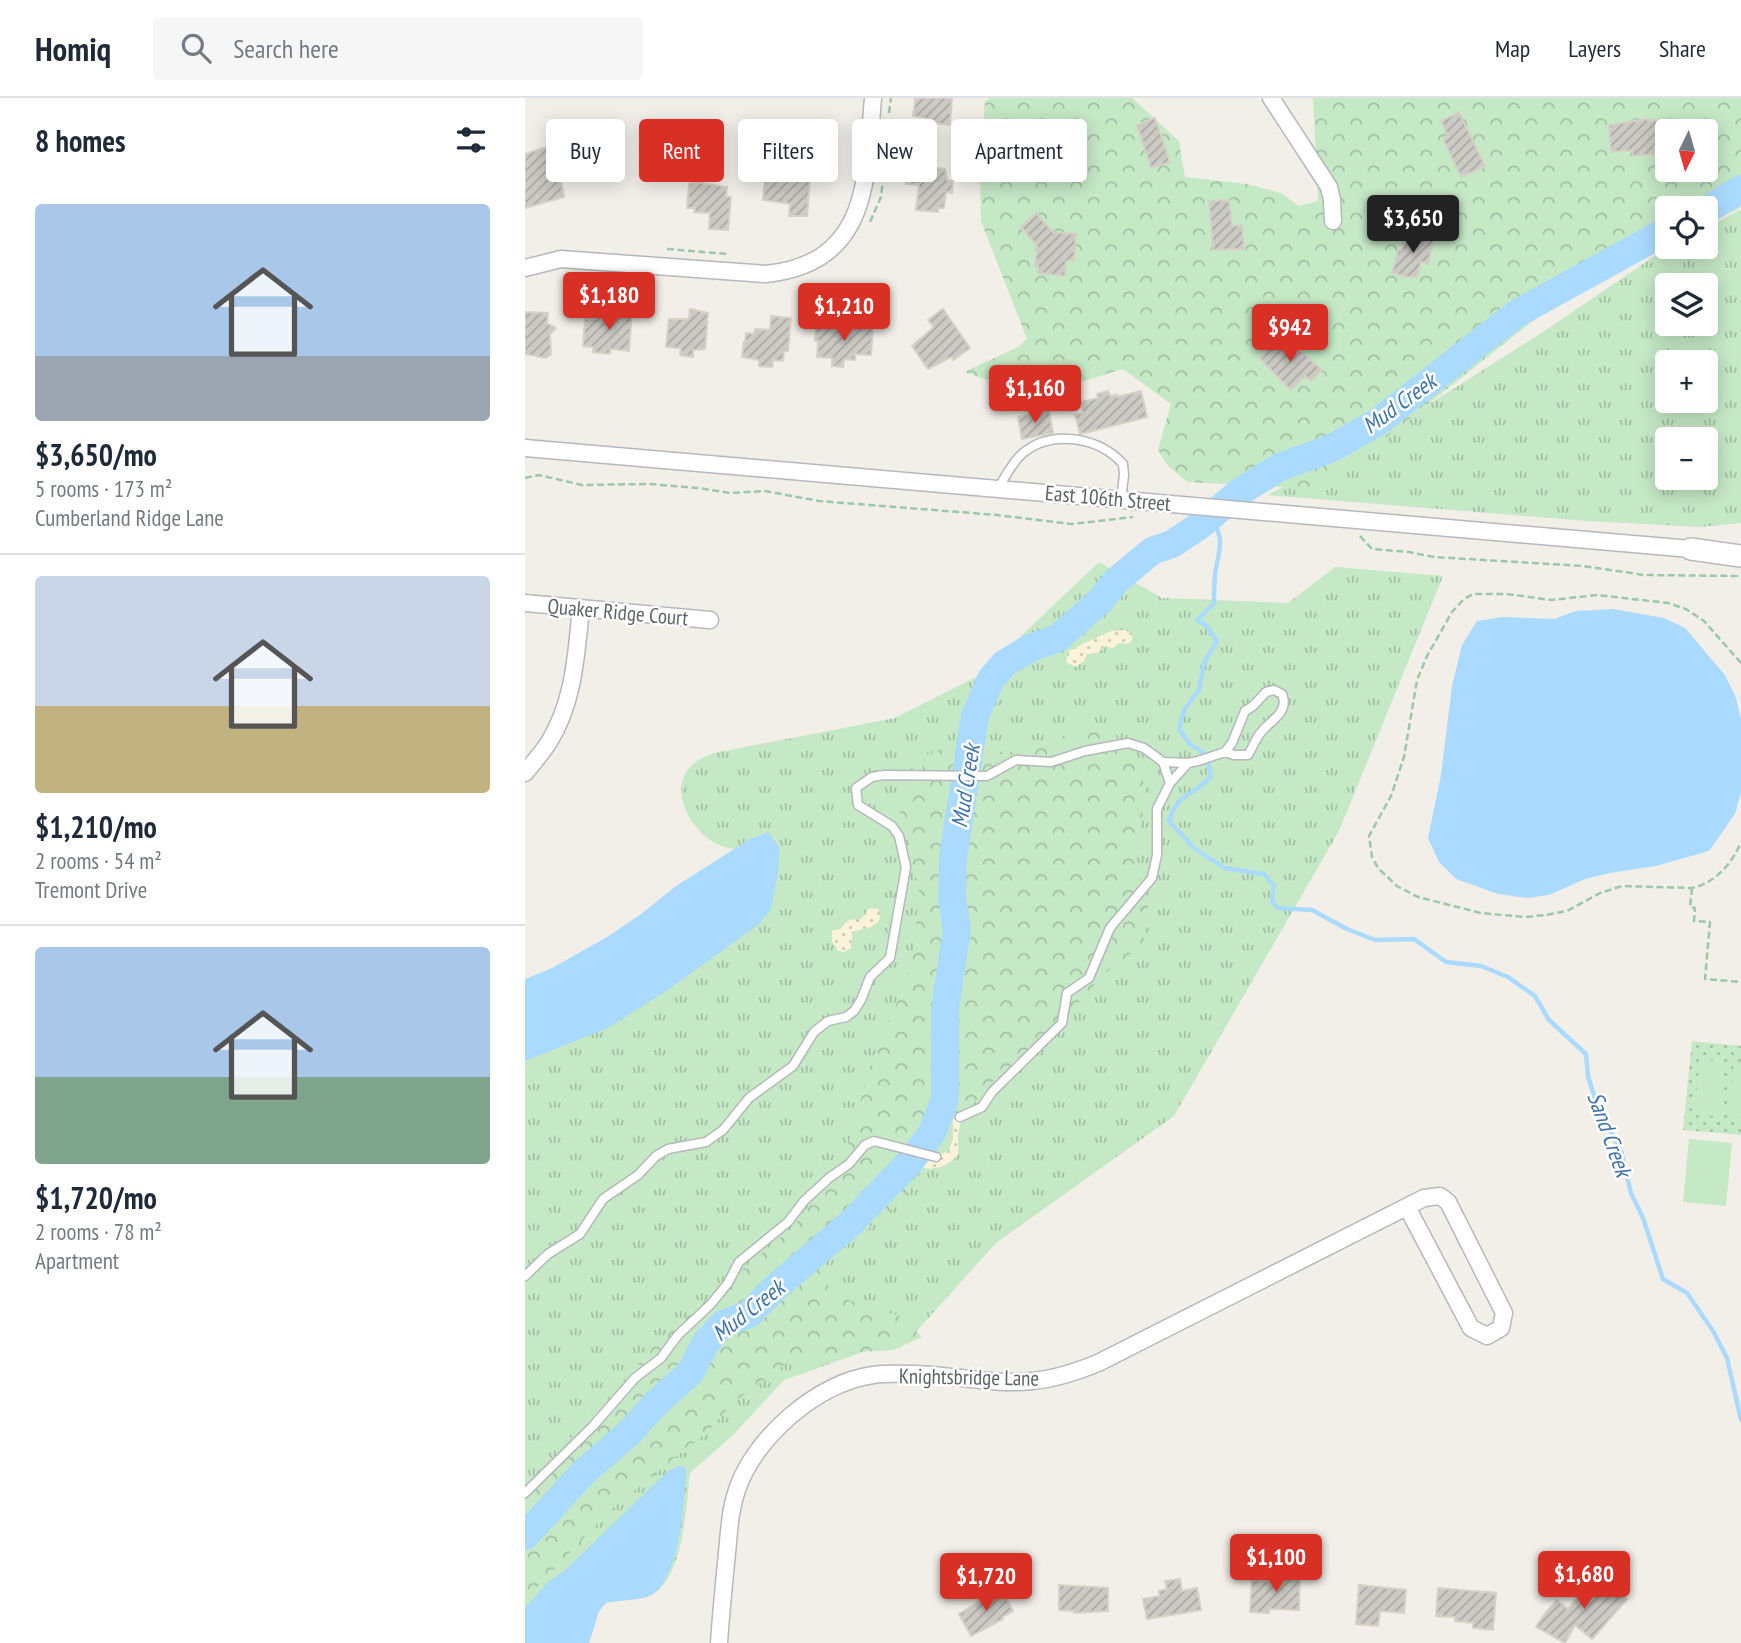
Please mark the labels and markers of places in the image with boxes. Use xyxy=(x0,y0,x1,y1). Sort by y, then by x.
pin: $3,650 xyxy=(1356,195,1470,255)
pin: $1,180 xyxy=(552,272,666,332)
pin: $1,210 xyxy=(787,284,901,343)
pin: $942 xyxy=(1249,304,1331,364)
pin: $1,160 xyxy=(978,366,1092,425)
pin: $1,100 xyxy=(1219,1534,1333,1594)
pin: $1,680 xyxy=(1527,1552,1641,1611)
pin: $1,720 xyxy=(929,1554,1043,1613)

